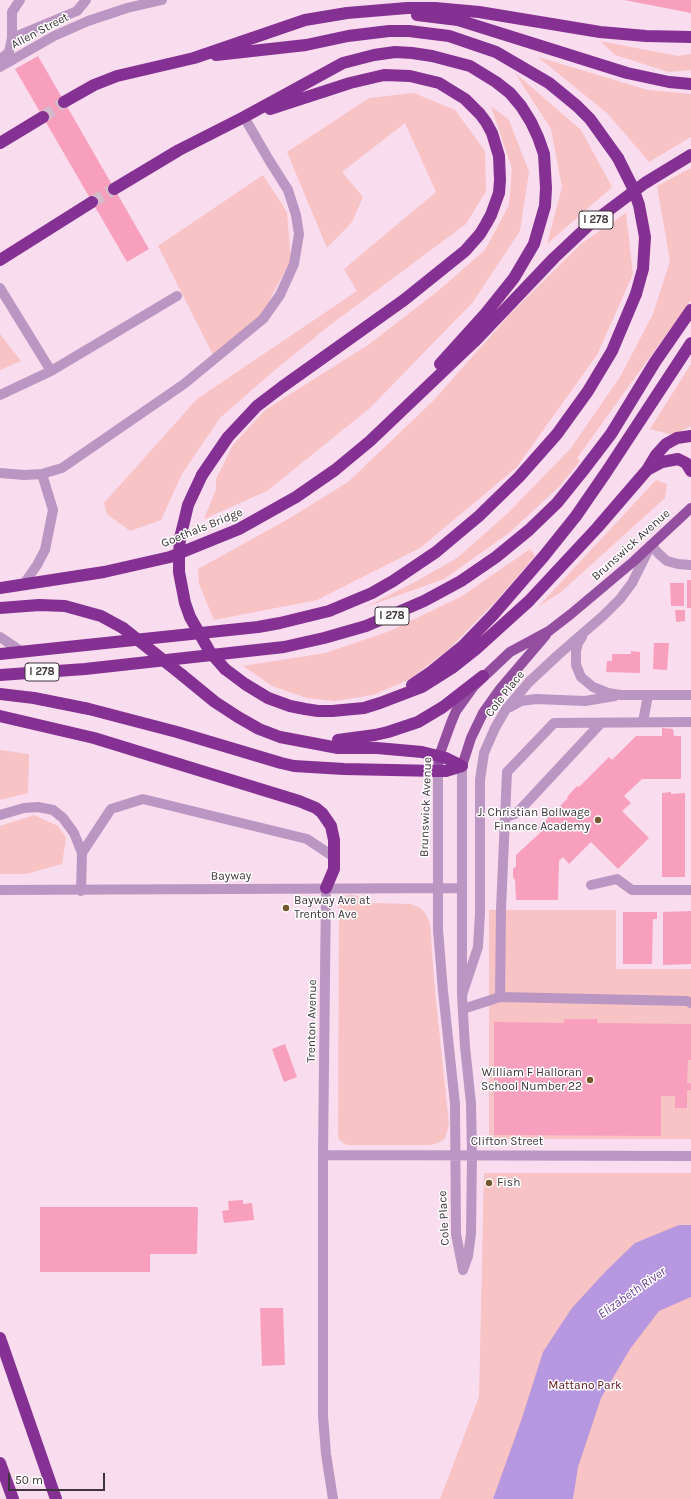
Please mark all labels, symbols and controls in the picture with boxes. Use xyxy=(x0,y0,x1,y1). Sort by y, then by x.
street label: Allen Street xyxy=(9,10,71,52)
road number: I 278 xyxy=(579,211,613,229)
street label: Goethals Bridge xyxy=(159,505,245,551)
street label: Brunswick Avenue xyxy=(589,506,673,584)
road number: I 278 xyxy=(375,607,409,625)
road number: I 278 xyxy=(25,663,59,681)
street label: Cole Place xyxy=(482,668,528,720)
street label: Brunswick Avenue xyxy=(417,757,435,857)
place label: J. Christian Bollwage Finance Academy xyxy=(478,806,590,834)
marker: J. Christian Bollwage Finance Academy xyxy=(593,815,603,825)
street label: Bayway xyxy=(211,868,251,884)
place label: Bayway Ave at Trenton Ave xyxy=(294,894,370,922)
marker: Bayway Ave at Trenton Ave xyxy=(281,903,291,913)
street label: Trenton Avenue xyxy=(304,979,320,1063)
place label: William F Halloran School Number 22 xyxy=(481,1066,582,1094)
marker: William F Halloran School Number 22 xyxy=(585,1075,595,1085)
street label: Clifton Street xyxy=(471,1135,543,1149)
place label: Fish xyxy=(497,1176,520,1190)
marker: Fish xyxy=(484,1178,494,1188)
street label: Cole Place xyxy=(435,1190,453,1246)
water label: Elizabeth River xyxy=(595,1264,669,1322)
park label: Mattano Park xyxy=(548,1379,622,1393)
scale bar xyxy=(10,1465,107,1491)
text: 50 m xyxy=(15,1473,43,1487)

